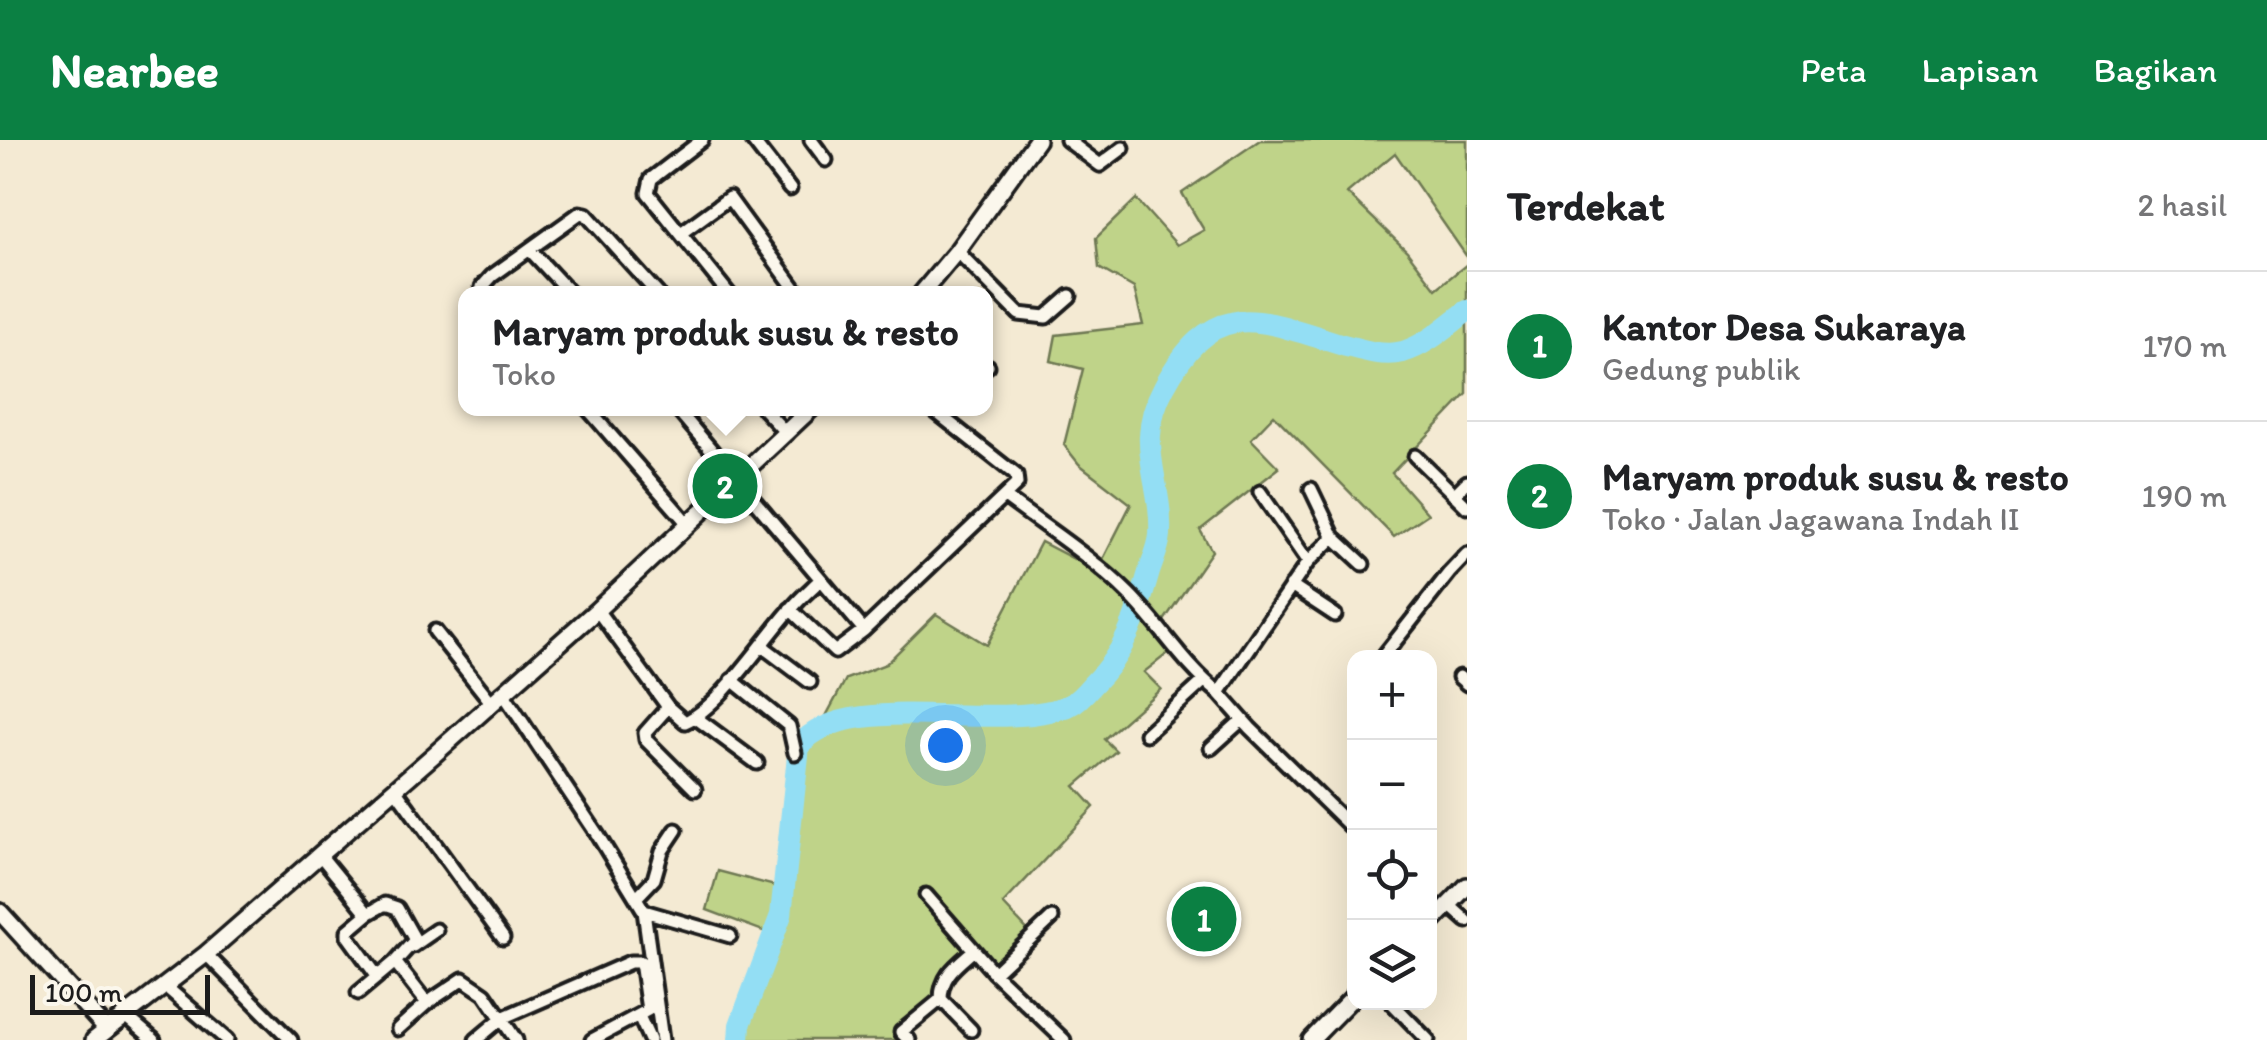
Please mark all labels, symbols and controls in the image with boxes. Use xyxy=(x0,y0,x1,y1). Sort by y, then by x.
text: Nearbee xyxy=(50,41,219,99)
text: Peta xyxy=(1800,49,1866,91)
text: Lapisan xyxy=(1921,49,2038,91)
text: Bagikan xyxy=(2093,49,2217,91)
text: Terdekat xyxy=(1507,180,1665,231)
text: 2 hasil xyxy=(2138,186,2227,224)
popup xyxy=(458,286,993,416)
text: Kantor Desa Sukaraya xyxy=(1602,304,1966,350)
text: Maryam produk susu & resto xyxy=(492,309,959,355)
text: 1 xyxy=(1532,327,1547,365)
text: 170 m xyxy=(2142,327,2227,365)
text: Gedung publik xyxy=(1602,350,1800,388)
text: Toko xyxy=(492,355,556,393)
pin: 2 xyxy=(692,448,758,524)
text: Maryam produk susu & resto xyxy=(1602,454,2069,500)
text: 2 xyxy=(1531,477,1548,515)
text: 190 m xyxy=(2142,477,2227,515)
text: Toko · Jalan Jagawana Indah II xyxy=(1602,500,2020,538)
map controls xyxy=(1347,650,1437,1010)
button: + xyxy=(1347,650,1437,740)
your location xyxy=(920,720,971,771)
button: − xyxy=(1347,740,1437,830)
button: locate xyxy=(1347,830,1437,920)
pin: 1 xyxy=(1172,882,1236,956)
button: layers xyxy=(1347,920,1437,1010)
scale bar xyxy=(30,970,210,1014)
text: 100 m xyxy=(45,975,122,1009)

